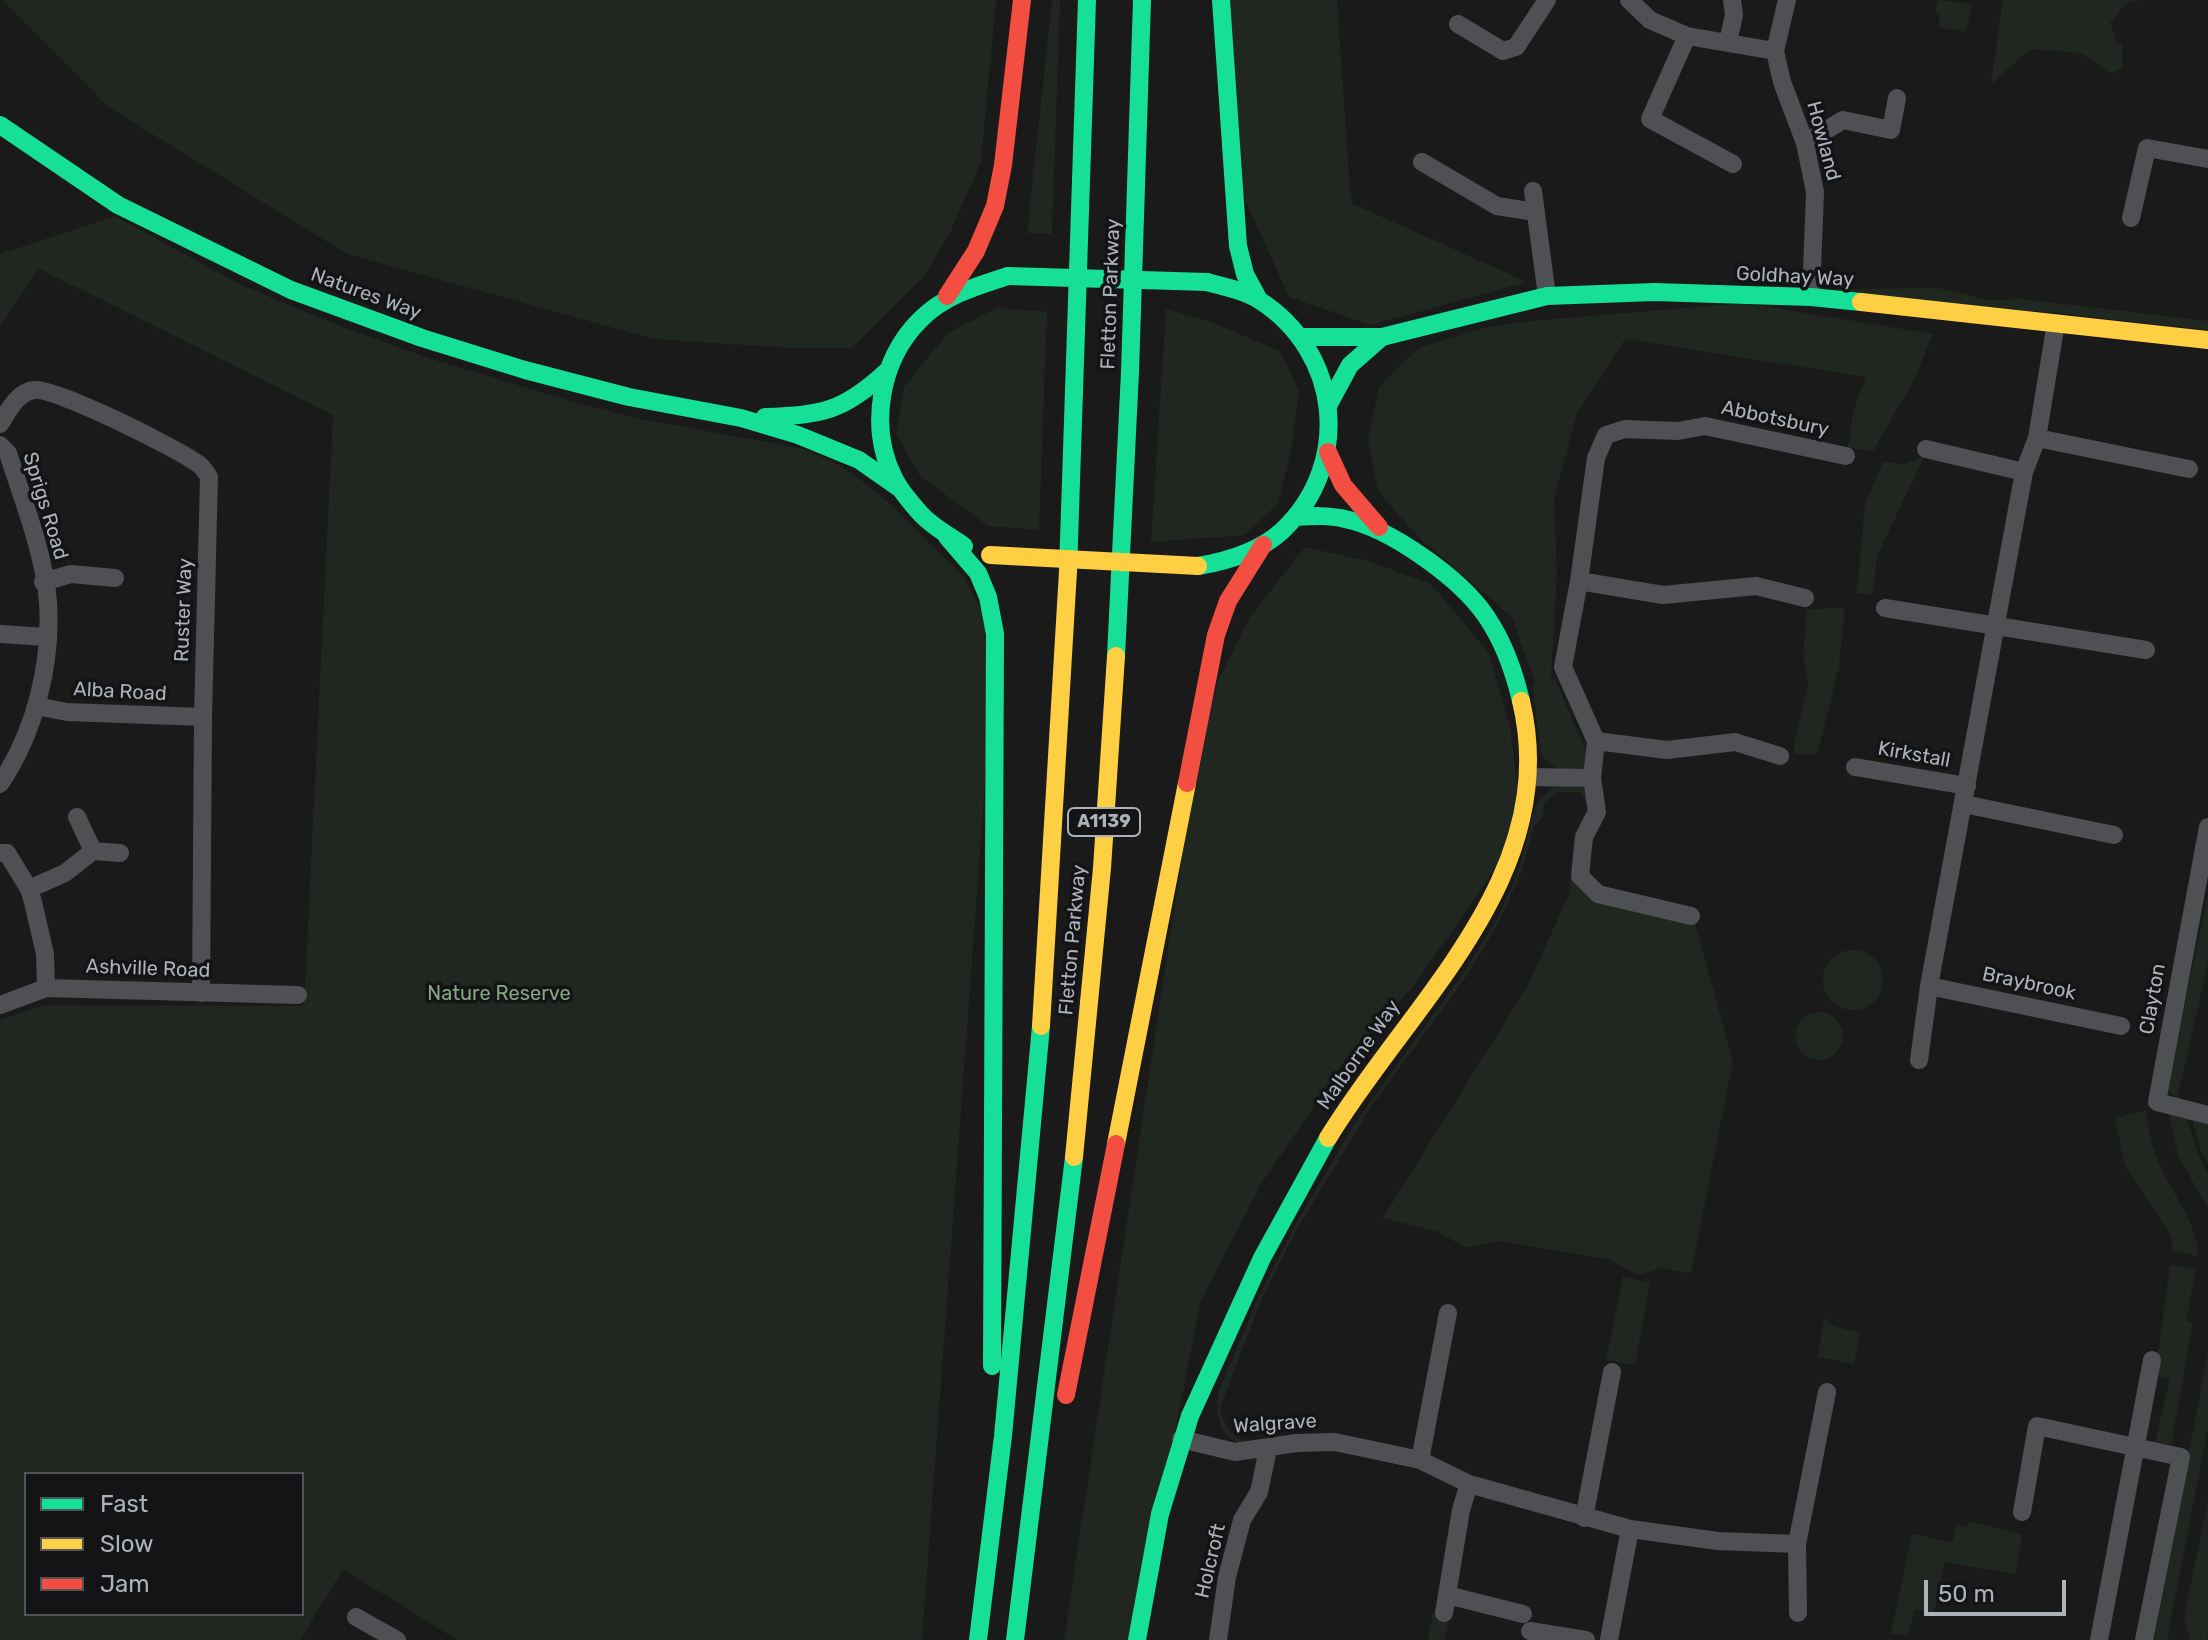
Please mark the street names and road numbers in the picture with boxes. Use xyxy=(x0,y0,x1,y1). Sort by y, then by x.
street label: Howland xyxy=(1801,99,1845,183)
street label: Fletton Parkway xyxy=(1096,218,1126,370)
street label: Goldhay Way xyxy=(1735,262,1855,292)
street label: Natures Way xyxy=(307,263,425,325)
street label: Abbotsbury xyxy=(1719,396,1831,442)
street label: Sprigs Road xyxy=(17,449,73,563)
street label: Ruster Way xyxy=(170,557,198,663)
street label: Alba Road xyxy=(73,678,167,706)
street label: Kirkstall xyxy=(1876,737,1952,773)
road number: A1139 xyxy=(1068,808,1140,836)
street label: Fletton Parkway xyxy=(1054,864,1092,1016)
street label: Ashville Road xyxy=(85,955,211,983)
street label: Braybrook xyxy=(1980,962,2078,1006)
street label: Clayton xyxy=(2135,962,2171,1036)
street label: Malborne Way xyxy=(1312,996,1406,1114)
street label: Walgrave xyxy=(1232,1409,1318,1439)
street label: Holcroft xyxy=(1191,1521,1231,1601)

